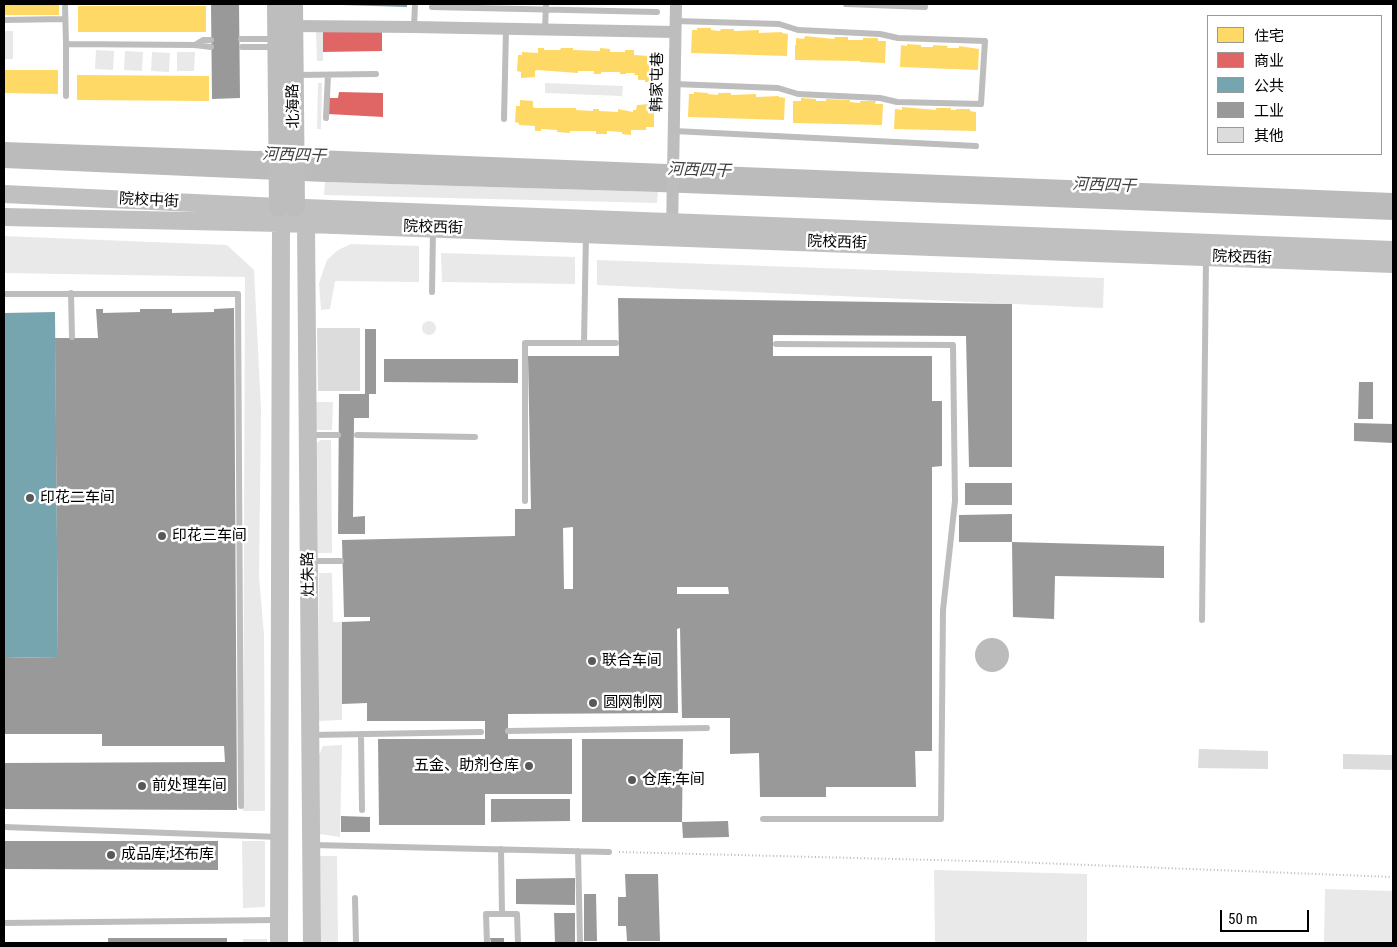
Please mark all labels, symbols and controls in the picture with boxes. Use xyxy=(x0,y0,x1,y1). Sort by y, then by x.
legend xyxy=(1207,15,1382,155)
text: 住宅 xyxy=(1254,27,1284,45)
street label: 韩家屯巷 xyxy=(648,52,668,112)
text: 商业 xyxy=(1254,52,1284,70)
text: 公共 xyxy=(1254,77,1284,95)
street label: 北海路 xyxy=(285,83,303,129)
text: 工业 xyxy=(1254,102,1284,120)
text: 其他 xyxy=(1254,127,1284,145)
water label: 河西四干 xyxy=(262,145,326,167)
water label: 河西四干 xyxy=(667,160,731,182)
water label: 河西四干 xyxy=(1072,175,1136,197)
street label: 院校中街 xyxy=(119,190,179,212)
street label: 院校西街 xyxy=(403,218,463,238)
street label: 院校西街 xyxy=(807,233,867,253)
street label: 院校西街 xyxy=(1212,248,1272,268)
place label: 印花二车间 xyxy=(40,489,115,507)
marker: 印花二车间 xyxy=(24,492,36,504)
place label: 印花三车间 xyxy=(172,527,247,545)
marker: 印花三车间 xyxy=(156,530,168,542)
street label: 灶朱路 xyxy=(300,551,318,597)
place label: 联合车间 xyxy=(602,652,662,670)
marker: 联合车间 xyxy=(586,655,598,667)
place label: 圆网制网 xyxy=(603,694,663,712)
marker: 圆网制网 xyxy=(587,697,599,709)
place label: 五金、助剂仓库 xyxy=(414,757,519,775)
marker: 五金、助剂仓库 xyxy=(523,760,535,772)
place label: 仓库;车间 xyxy=(642,771,705,789)
marker: 仓库;车间 xyxy=(626,774,638,786)
place label: 前处理车间 xyxy=(152,777,227,795)
marker: 前处理车间 xyxy=(136,780,148,792)
place label: 成品库;坯布库 xyxy=(121,846,214,864)
marker: 成品库;坯布库 xyxy=(105,849,117,861)
scale bar xyxy=(1222,900,1311,932)
text: 50 m xyxy=(1228,910,1258,928)

